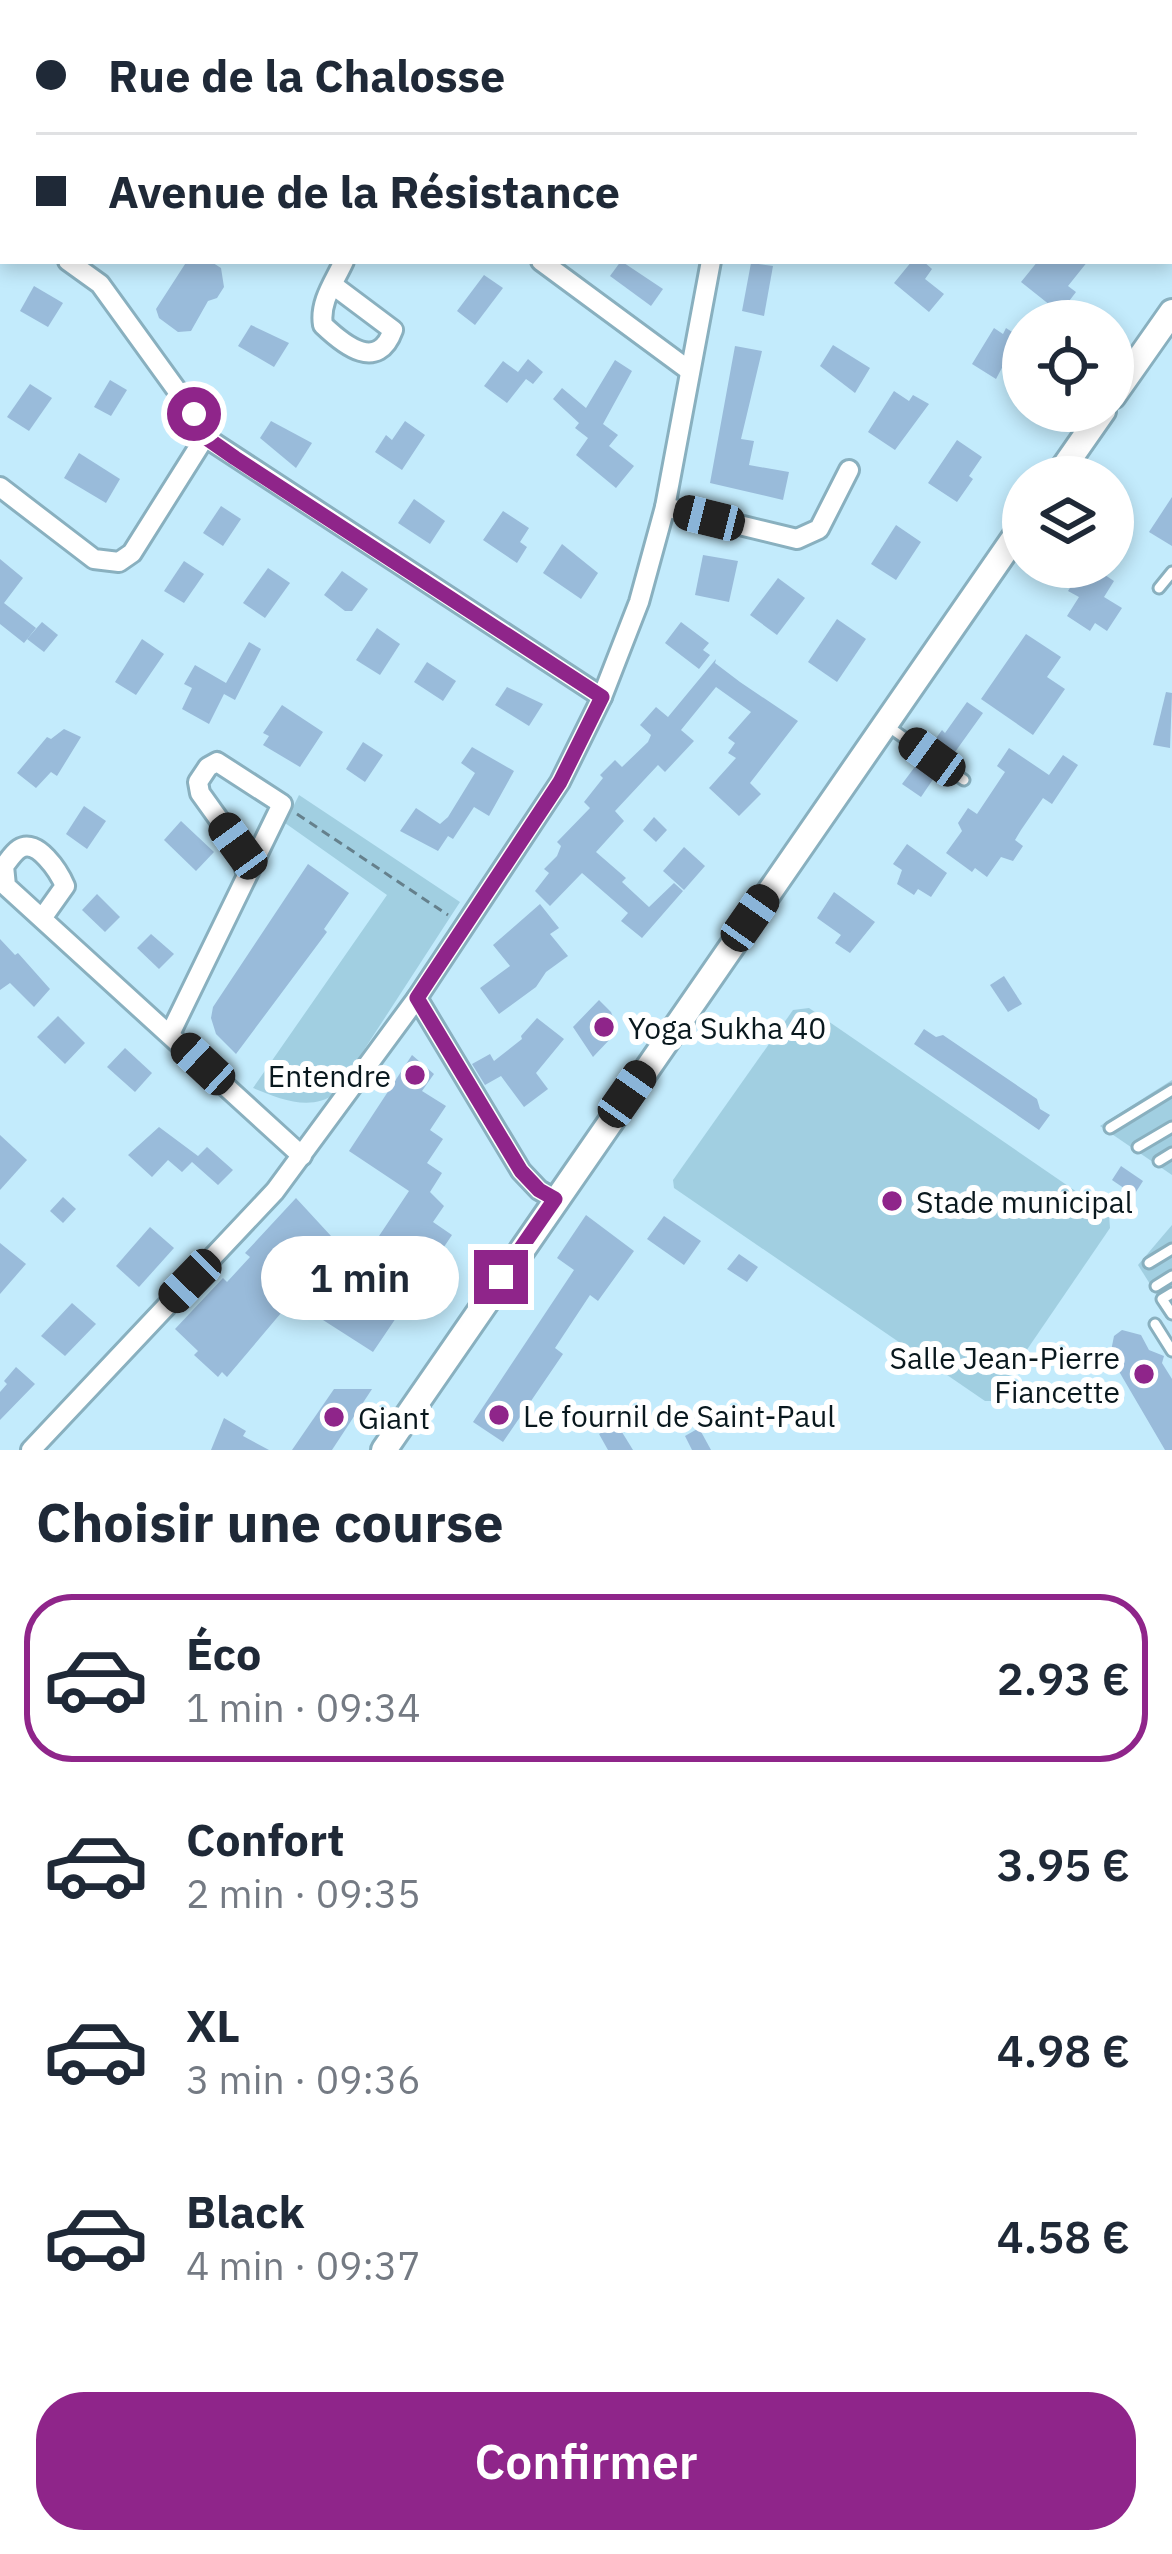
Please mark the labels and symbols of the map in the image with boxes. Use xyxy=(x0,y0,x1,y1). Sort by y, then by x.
route start xyxy=(167,387,221,441)
car xyxy=(670,492,748,544)
car xyxy=(892,721,972,793)
car xyxy=(202,806,274,886)
car xyxy=(715,878,785,958)
place label: Yoga Sukha 40 xyxy=(628,1008,826,1047)
marker: Yoga Sukha 40 xyxy=(591,1014,617,1040)
car xyxy=(164,1026,242,1102)
car xyxy=(592,1054,662,1134)
place label: Entendre xyxy=(268,1056,391,1095)
marker: Entendre xyxy=(402,1062,428,1088)
place label: Stade municipal xyxy=(916,1182,1133,1221)
marker: Stade municipal xyxy=(879,1188,905,1214)
callout: 1 min xyxy=(261,1235,459,1319)
car xyxy=(152,1243,228,1319)
route end xyxy=(474,1250,528,1304)
place label: Salle Jean-Pierre Fiancette xyxy=(890,1338,1120,1411)
marker: Salle Jean-Pierre Fiancette xyxy=(1131,1361,1157,1387)
place label: Le fournil de Saint-Paul xyxy=(523,1396,835,1435)
place label: Giant xyxy=(358,1398,430,1437)
marker: Le fournil de Saint-Paul xyxy=(486,1402,512,1428)
marker: Giant xyxy=(321,1404,347,1430)

